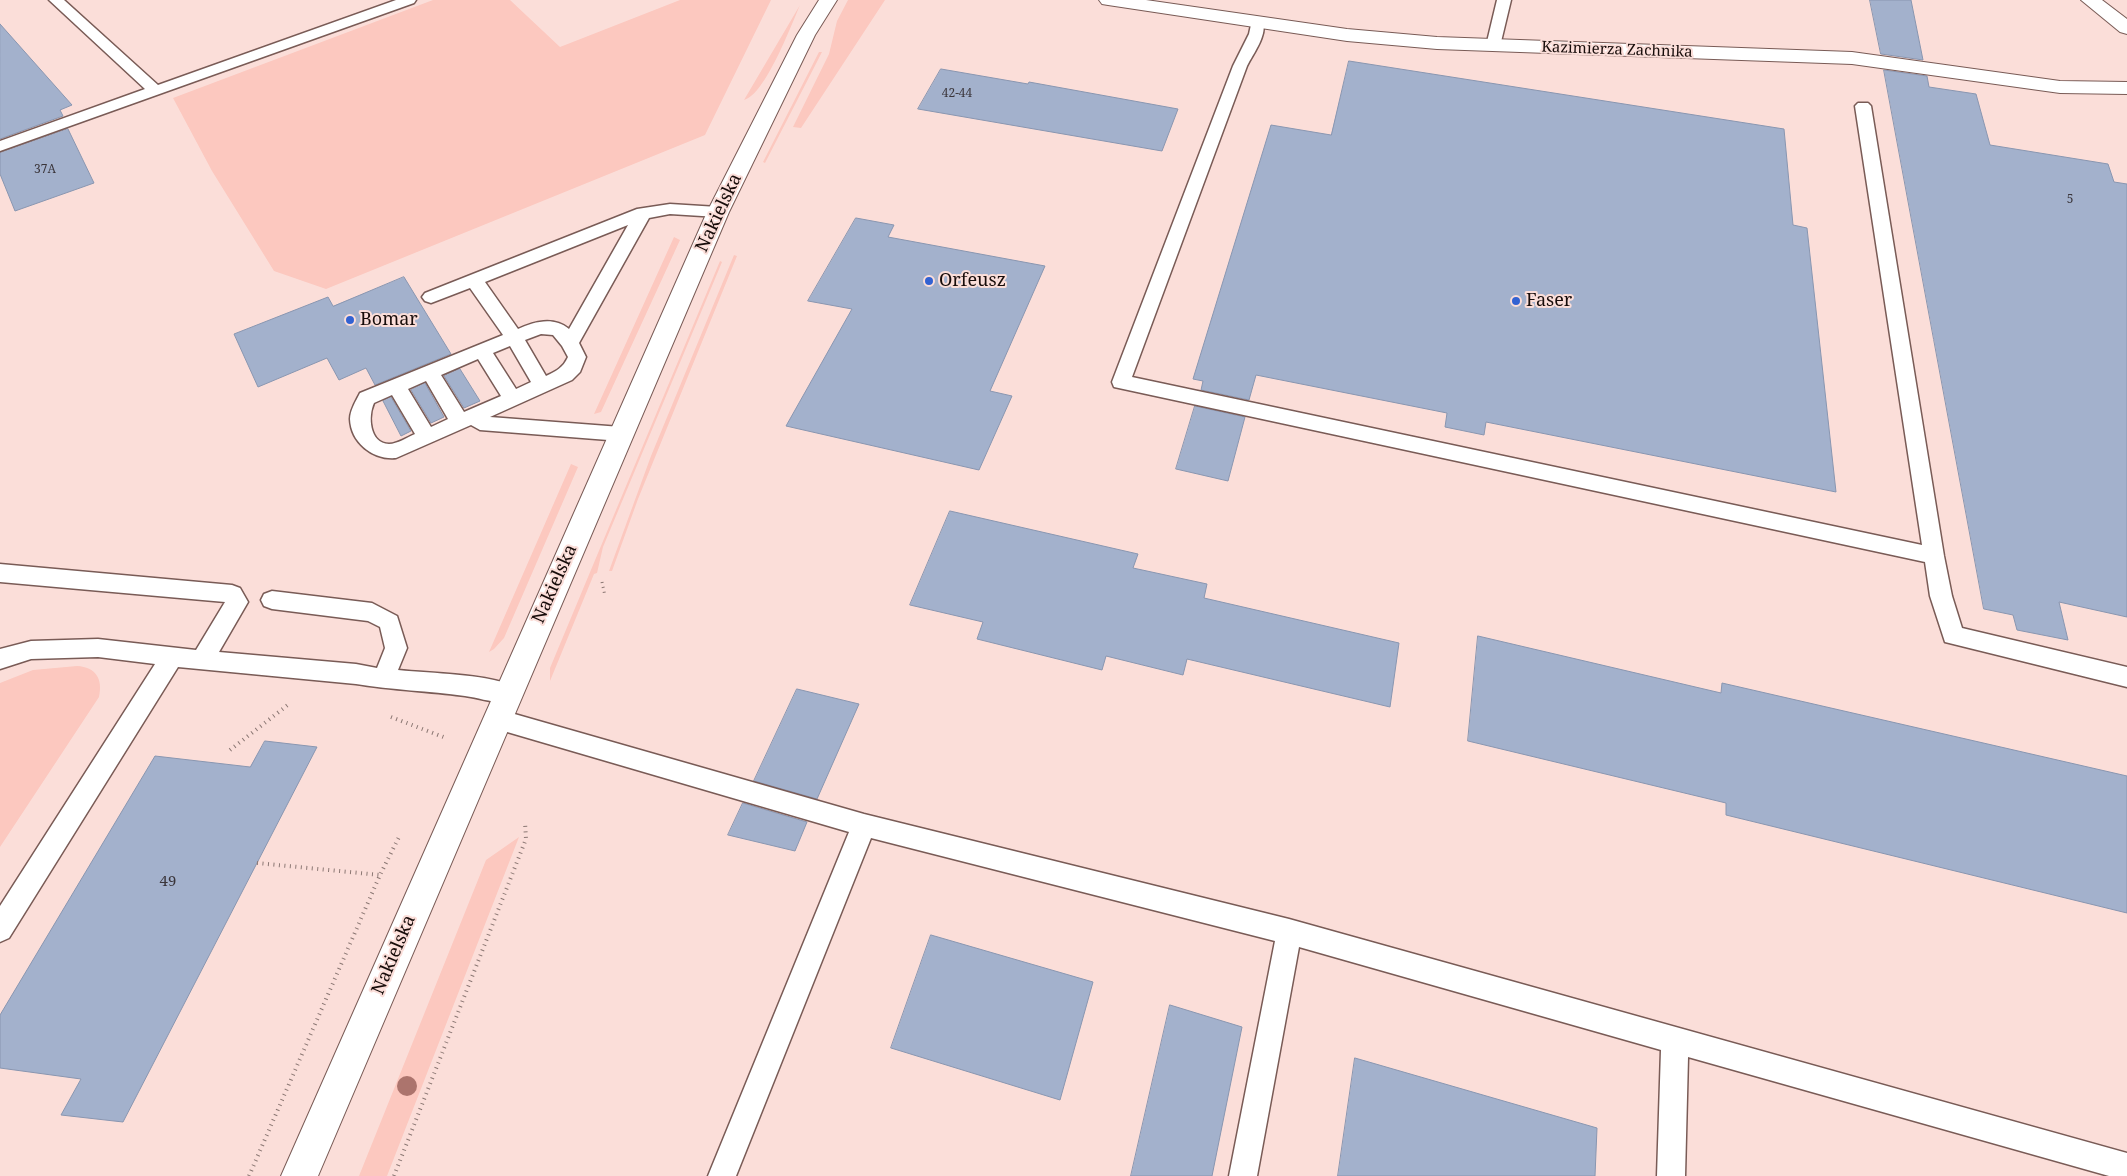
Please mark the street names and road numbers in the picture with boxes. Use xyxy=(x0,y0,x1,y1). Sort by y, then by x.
street label: Kazimierza Zachnika xyxy=(1541,38,1693,62)
street label: Nakielska xyxy=(691,170,747,256)
street label: Nakielska xyxy=(528,541,582,627)
street label: Nakielska xyxy=(368,912,420,998)

